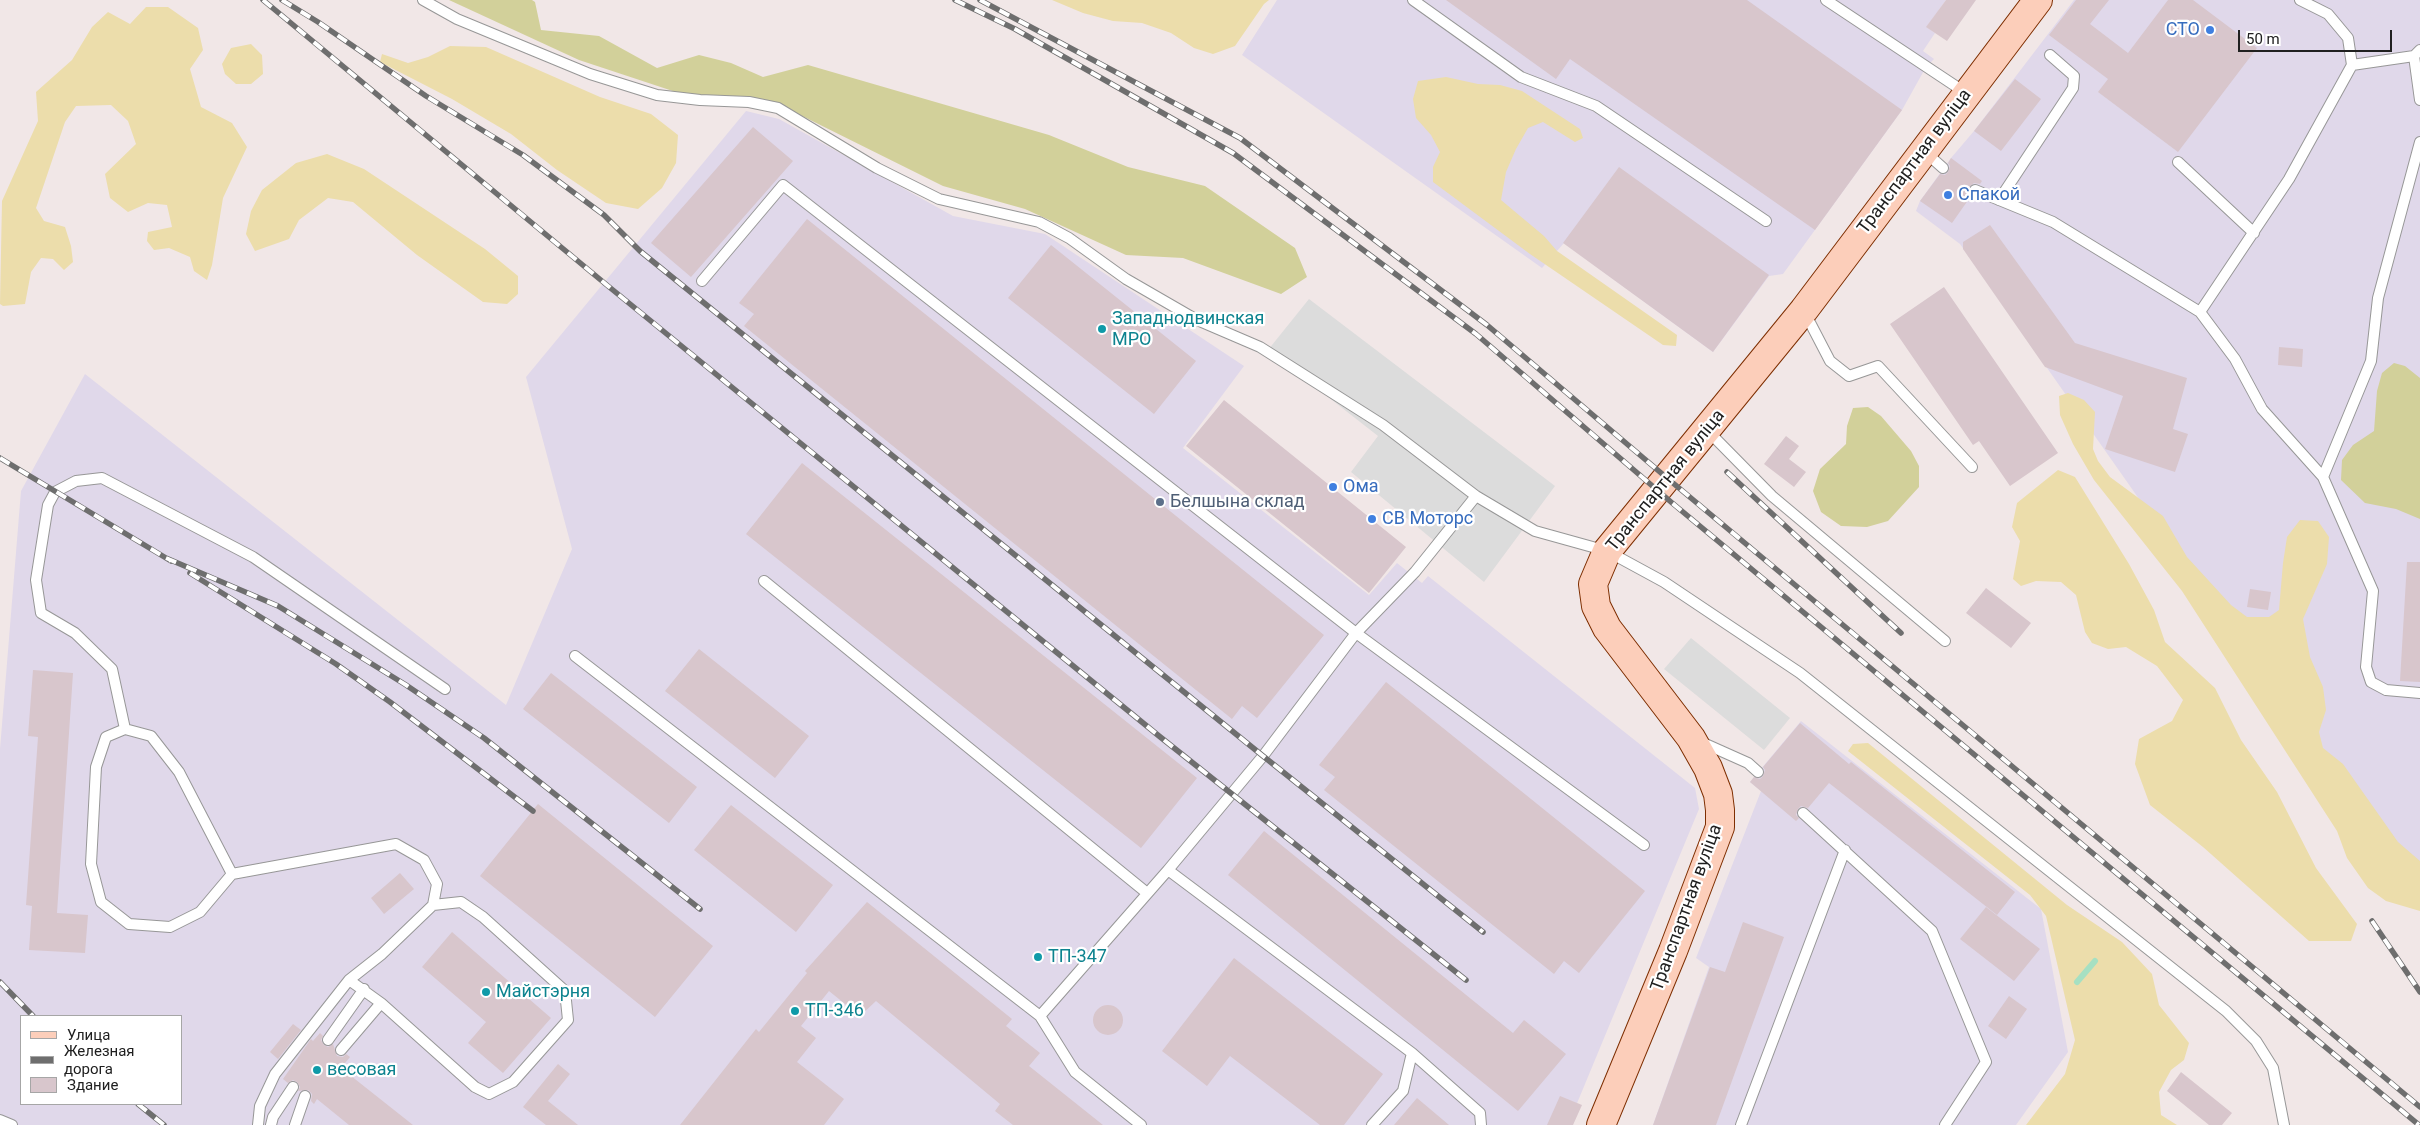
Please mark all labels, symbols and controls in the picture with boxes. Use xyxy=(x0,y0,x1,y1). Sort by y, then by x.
place label: СТО xyxy=(2166,19,2200,41)
scale bar xyxy=(2240,20,2394,52)
marker: СТО xyxy=(2204,24,2216,36)
text: 50 m xyxy=(2246,30,2280,48)
street label: Транспартная вуліца xyxy=(1853,85,1977,239)
place label: Спакой xyxy=(1958,184,2020,206)
marker: Спакой xyxy=(1942,189,1954,201)
place label: Западнодвинская МРО xyxy=(1112,308,1264,350)
marker: Западнодвинская МРО xyxy=(1096,323,1108,335)
street label: Транспартная вуліца xyxy=(1602,406,1730,556)
place label: Ома xyxy=(1343,476,1379,498)
marker: Ома xyxy=(1327,481,1339,493)
place label: Белшына склад xyxy=(1170,491,1305,513)
marker: Белшына склад xyxy=(1154,496,1166,508)
place label: СВ Моторс xyxy=(1382,508,1473,530)
marker: СВ Моторс xyxy=(1366,513,1378,525)
street label: Транспартная вуліца xyxy=(1647,822,1727,994)
place label: ТП-347 xyxy=(1048,946,1107,968)
marker: ТП-347 xyxy=(1032,951,1044,963)
place label: Майстэрня xyxy=(496,981,590,1003)
marker: Майстэрня xyxy=(480,986,492,998)
place label: ТП-346 xyxy=(805,1000,864,1022)
marker: ТП-346 xyxy=(789,1005,801,1017)
legend xyxy=(20,1015,182,1105)
text: Улица xyxy=(67,1026,110,1044)
text: Железная дорога xyxy=(64,1042,135,1078)
place label: весовая xyxy=(327,1059,396,1081)
marker: весовая xyxy=(311,1064,323,1076)
text: Здание xyxy=(67,1076,118,1094)

